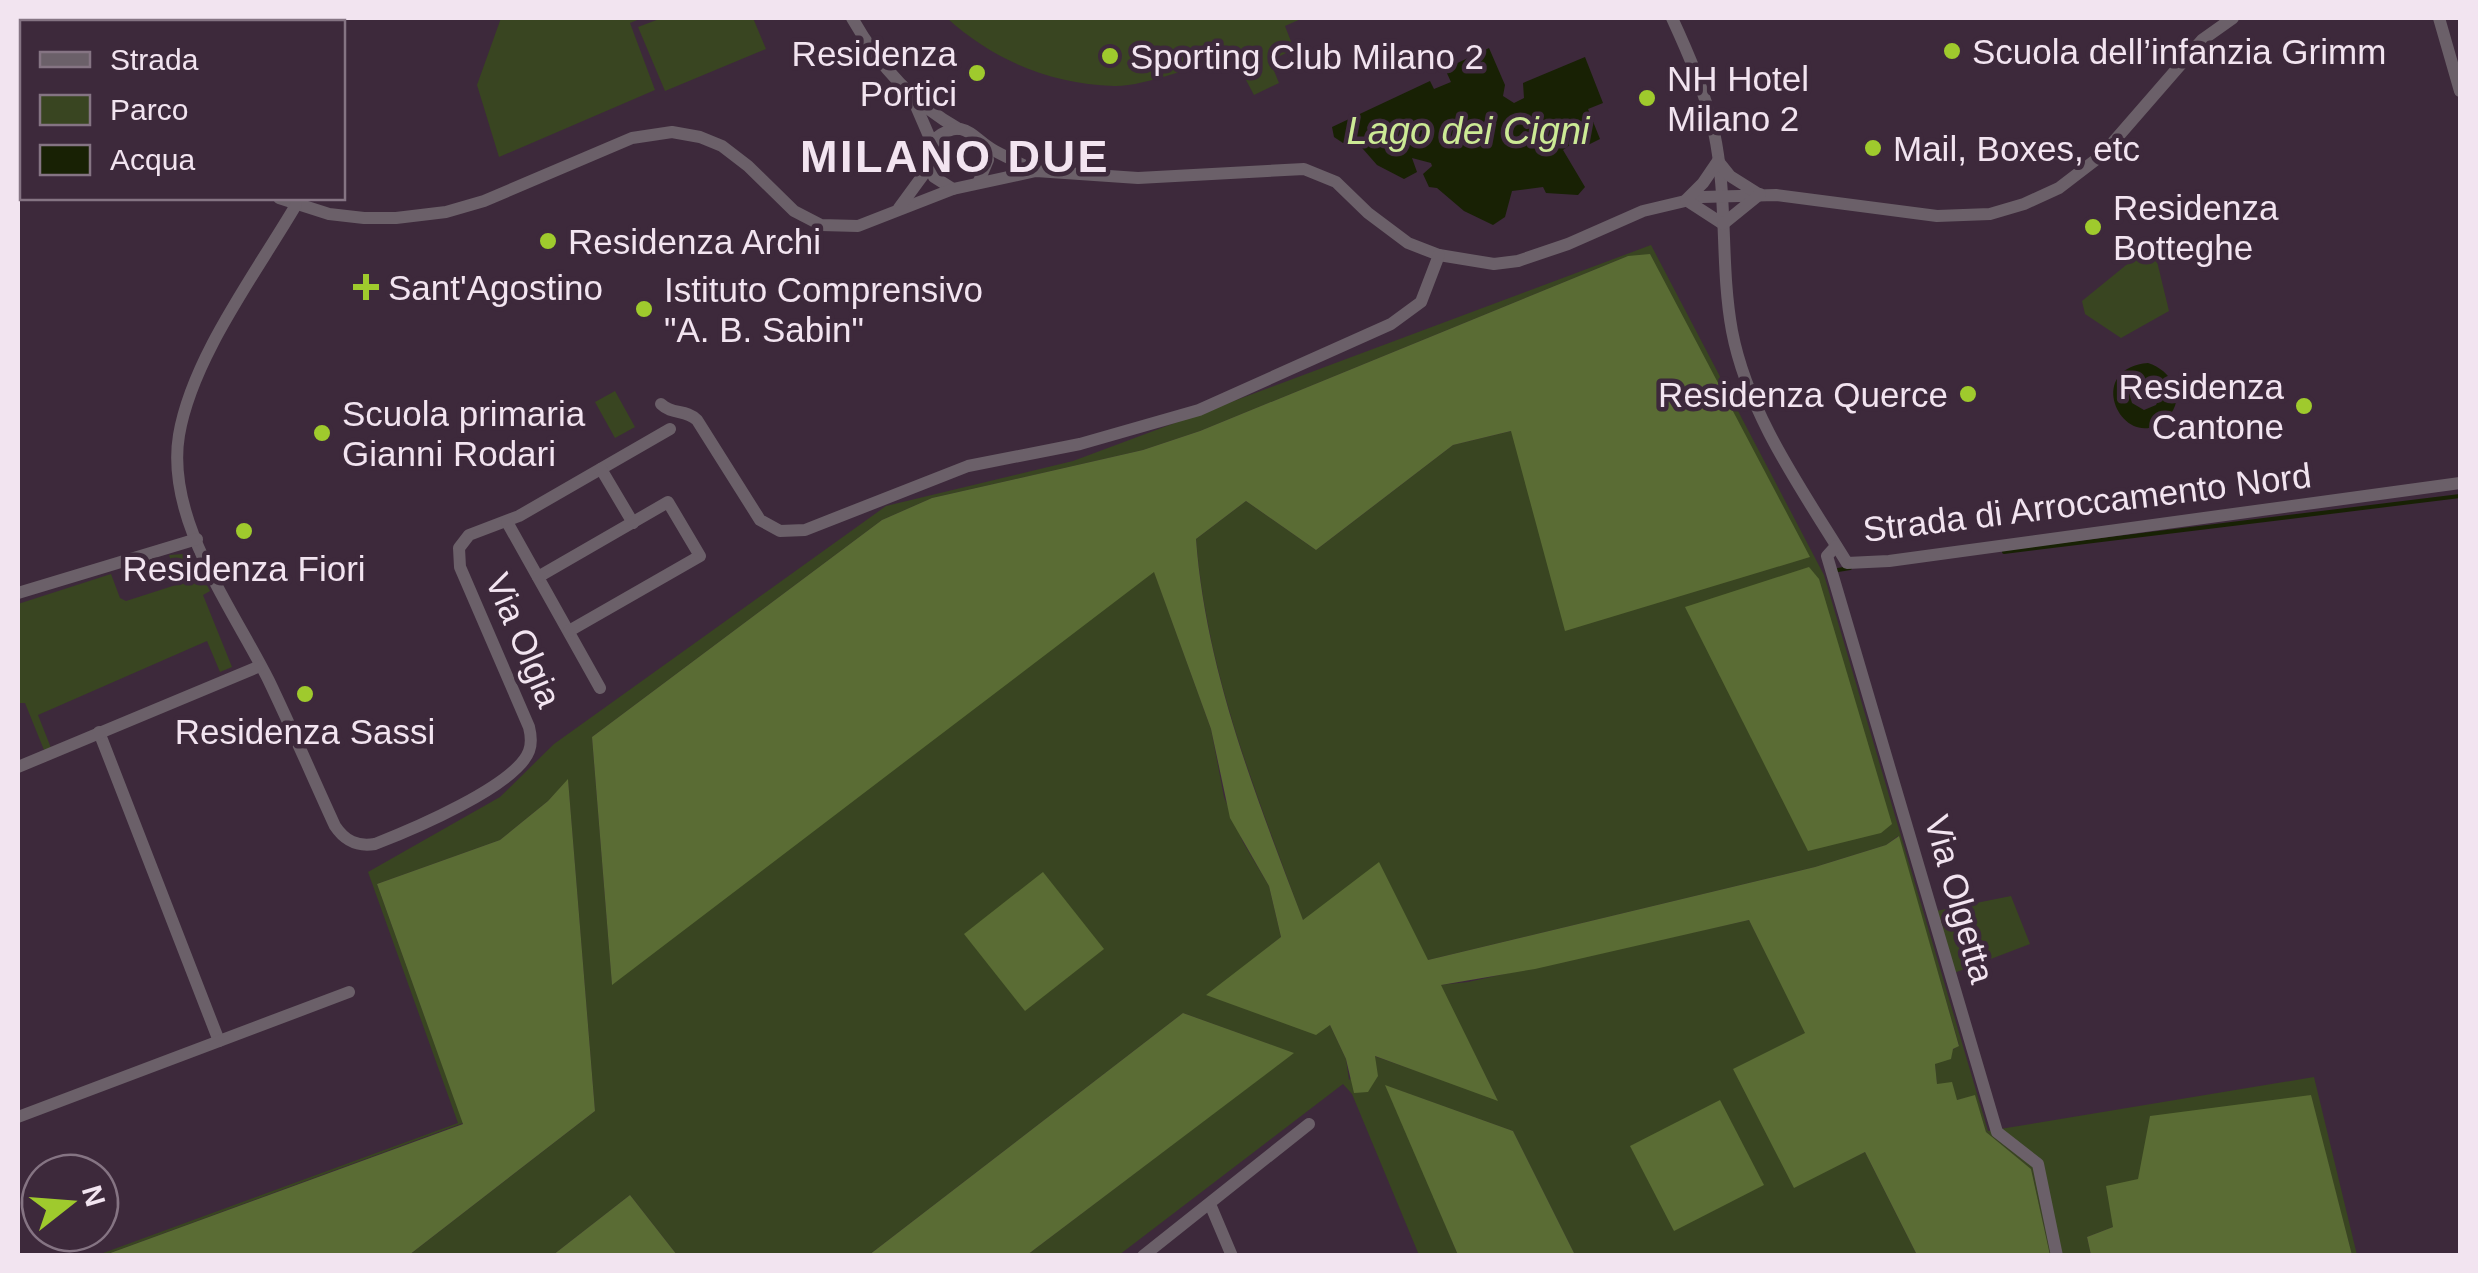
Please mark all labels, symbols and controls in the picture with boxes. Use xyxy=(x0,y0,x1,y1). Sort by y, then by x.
legend xyxy=(20,20,345,200)
place label: Scuola dell’infanzia Grimm xyxy=(1972,32,2386,71)
place label: Residenza Portici xyxy=(792,34,958,113)
place label: Sporting Club Milano 2 xyxy=(1130,37,1484,76)
marker: Scuola dell’infanzia Grimm xyxy=(1941,40,1963,62)
text: Strada xyxy=(110,43,199,76)
marker: Sporting Club Milano 2 xyxy=(1099,45,1121,67)
place label: NH Hotel Milano 2 xyxy=(1667,59,1809,138)
marker: Residenza Portici xyxy=(966,62,988,84)
marker: NH Hotel Milano 2 xyxy=(1636,87,1658,109)
text: Parco xyxy=(110,93,188,126)
water label: Lago dei Cigni xyxy=(1347,110,1591,152)
place label: Mail, Boxes, etc xyxy=(1893,129,2140,168)
district label: MILANO DUE xyxy=(800,131,1110,182)
marker: Mail, Boxes, etc xyxy=(1862,137,1884,159)
text: Acqua xyxy=(110,143,195,176)
place label: Residenza Botteghe xyxy=(2113,188,2279,267)
marker: Residenza Botteghe xyxy=(2082,216,2104,238)
place label: Residenza Archi xyxy=(568,222,821,261)
marker: Residenza Archi xyxy=(537,230,559,252)
place label: Sant'Agostino xyxy=(388,268,603,307)
place label: Istituto Comprensivo "A. B. Sabin" xyxy=(664,270,983,349)
marker: Sant'Agostino xyxy=(353,274,379,300)
marker: Istituto Comprensivo "A. B. Sabin" xyxy=(633,298,655,320)
place label: Residenza Cantone xyxy=(2119,367,2285,446)
place label: Residenza Querce xyxy=(1658,375,1948,414)
marker: Residenza Querce xyxy=(1957,383,1979,405)
place label: Scuola primaria Gianni Rodari xyxy=(342,394,586,473)
marker: Residenza Cantone xyxy=(2293,395,2315,417)
marker: Scuola primaria Gianni Rodari xyxy=(311,422,333,444)
street label: Strada di Arroccamento Nord xyxy=(1861,455,2313,549)
marker: Residenza Fiori xyxy=(233,520,255,542)
place label: Residenza Fiori xyxy=(122,549,366,588)
street label: Via Olgia xyxy=(478,567,570,713)
marker: Residenza Sassi xyxy=(294,683,316,705)
place label: Residenza Sassi xyxy=(175,712,435,751)
street label: Via Olgetta xyxy=(1917,811,2003,988)
north arrow xyxy=(20,1153,120,1253)
text: N xyxy=(76,1182,111,1210)

